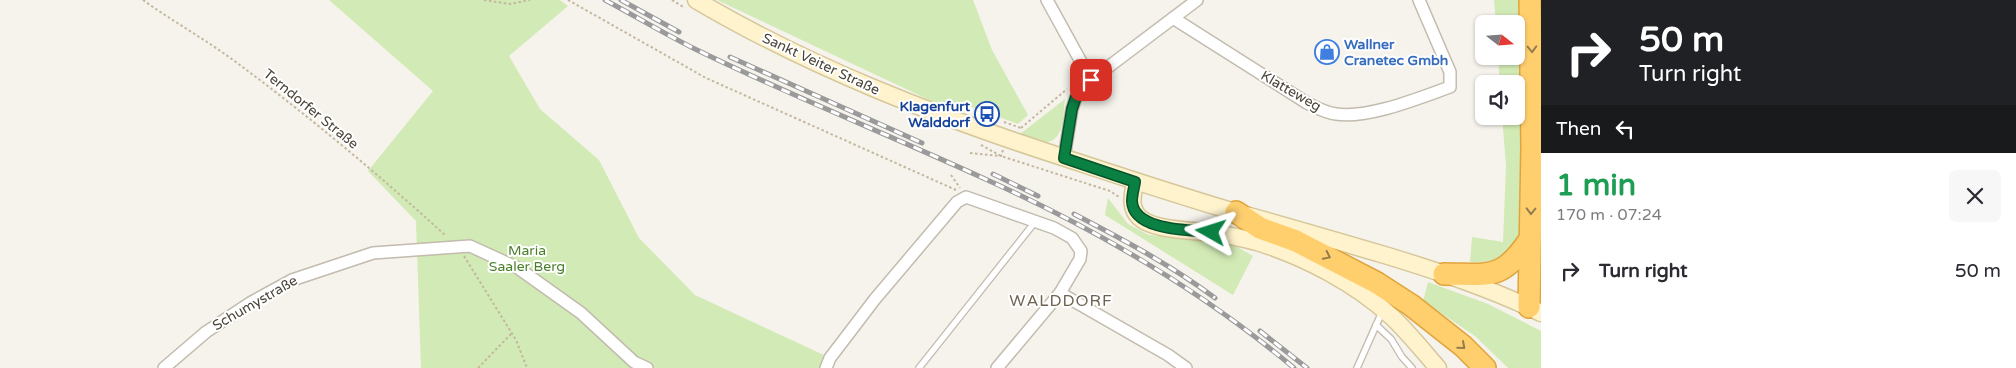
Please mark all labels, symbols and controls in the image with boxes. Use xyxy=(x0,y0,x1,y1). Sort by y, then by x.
north arrow xyxy=(1475,15,1525,65)
map controls xyxy=(1475,15,1525,125)
text: 50 m xyxy=(1639,19,1724,61)
icon: right xyxy=(1556,20,1621,85)
street label: Sankt Veiter Straße xyxy=(760,29,882,99)
place label: Wallner Cranetec Gmbh xyxy=(1344,36,1448,69)
shop icon: Wallner Cranetec Gmbh xyxy=(1314,39,1340,65)
one-way arrow xyxy=(1526,45,1537,53)
pin xyxy=(1070,59,1112,101)
text: Turn right xyxy=(1639,61,1741,87)
street label: Terndorfer Straße xyxy=(260,65,362,153)
icon: arrive xyxy=(1077,66,1105,94)
street label: Klatteweg xyxy=(1258,67,1324,115)
button: sound xyxy=(1475,75,1525,125)
place label: Klagenfurt Walddorf xyxy=(900,98,971,131)
bus stop icon: Klagenfurt Walddorf xyxy=(974,101,1000,127)
icon: left xyxy=(1611,115,1639,143)
text: Then xyxy=(1556,118,1601,140)
text: 1 min xyxy=(1556,167,1636,204)
button: close xyxy=(1949,170,2001,222)
position arrow xyxy=(1184,205,1236,257)
text: 170 m · 07:24 xyxy=(1556,205,1662,225)
one-way arrow xyxy=(1525,207,1536,215)
park label: Maria Saaler Berg xyxy=(489,242,565,275)
one-way arrow xyxy=(1322,250,1331,260)
icon: right xyxy=(1556,257,1584,285)
text: Turn right xyxy=(1599,260,1687,282)
text: 50 m xyxy=(1955,260,2001,282)
street label: Schumystraße xyxy=(210,272,300,334)
district label: WALDDORF xyxy=(1009,291,1113,311)
one-way arrow xyxy=(1456,340,1465,348)

